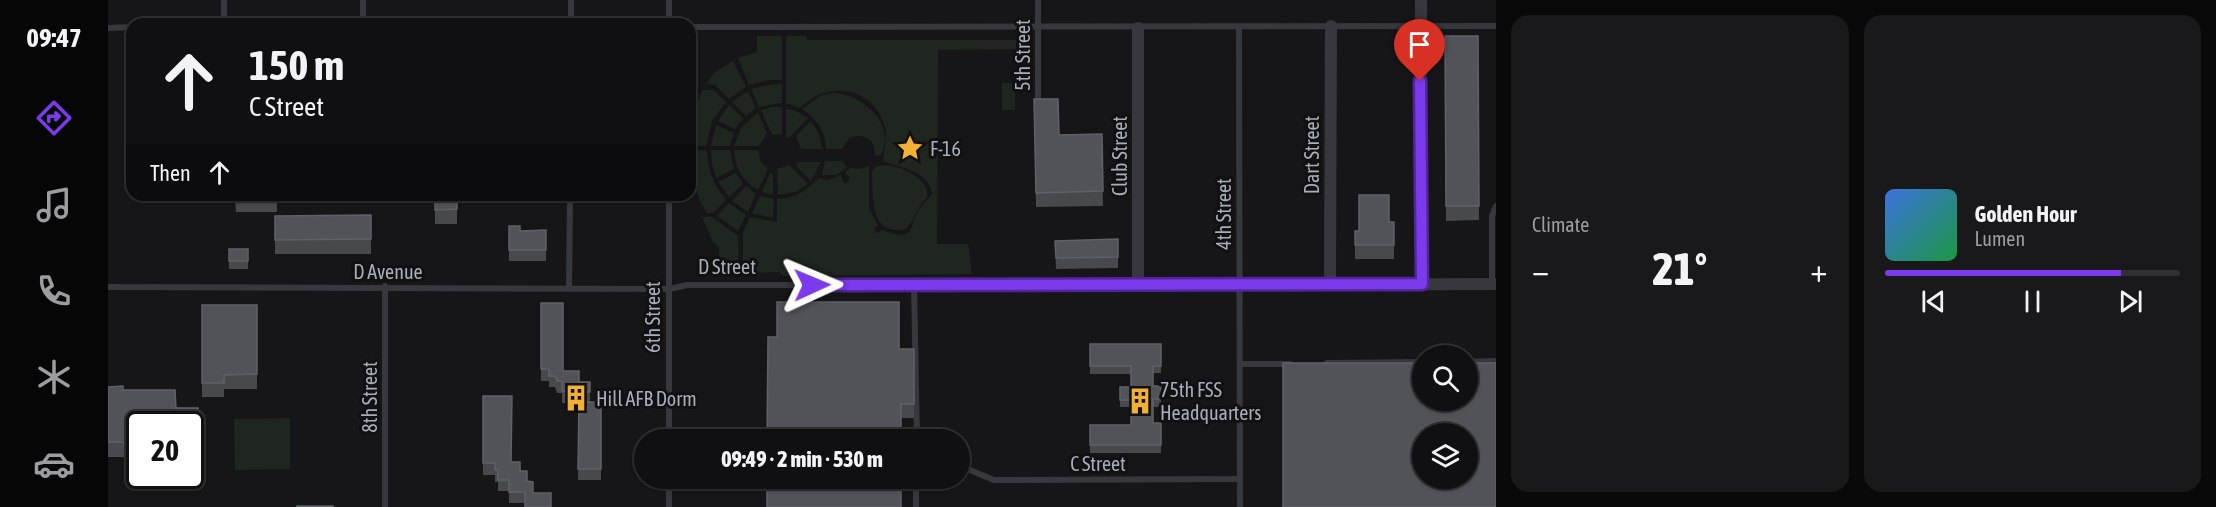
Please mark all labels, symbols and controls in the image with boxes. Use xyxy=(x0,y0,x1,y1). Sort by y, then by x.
street label: 5th Street xyxy=(1011,19,1034,91)
pin xyxy=(1394,19,1445,81)
text: 09:47 xyxy=(26,22,82,53)
icon: arrive xyxy=(1403,28,1436,61)
text: 150 m xyxy=(249,41,344,89)
icon: ahead xyxy=(150,42,228,120)
text: C Street xyxy=(249,91,324,122)
icon: directions xyxy=(33,97,75,139)
street label: Dart Street xyxy=(1300,115,1323,194)
street label: Club Street xyxy=(1108,116,1131,196)
place icon: F-16 xyxy=(895,133,925,163)
place label: F-16 xyxy=(930,137,961,160)
icon: ahead xyxy=(203,156,236,189)
text: Then xyxy=(150,160,191,186)
street label: 4th Street xyxy=(1212,178,1235,250)
icon: music xyxy=(33,184,75,226)
text: Golden Hour xyxy=(1975,201,2076,227)
text: Climate xyxy=(1532,213,1589,236)
text: Lumen xyxy=(1975,227,2025,250)
text: 21° xyxy=(1652,243,1707,295)
text: − xyxy=(1532,251,1549,289)
text: + xyxy=(1810,251,1827,289)
position arrow xyxy=(780,253,844,317)
street label: D Street xyxy=(698,255,756,278)
street label: D Avenue xyxy=(353,260,423,283)
icon: phone xyxy=(33,270,75,312)
street label: 6th Street xyxy=(641,281,664,353)
icon: previous xyxy=(1917,285,1950,318)
icon: pause xyxy=(2016,285,2049,318)
icon: next xyxy=(2114,285,2147,318)
map controls xyxy=(1412,345,1478,489)
button: search xyxy=(1412,345,1478,411)
icon: climate xyxy=(33,356,75,398)
street label: 8th Street xyxy=(358,361,381,433)
place label: 75th FSS Headquarters xyxy=(1160,378,1261,424)
building icon: Hill AFB Dorm xyxy=(561,383,591,413)
building icon: 75th FSS Headquarters xyxy=(1125,386,1155,416)
place label: Hill AFB Dorm xyxy=(596,387,697,410)
speed limit sign: 20 xyxy=(126,411,204,489)
button: layers xyxy=(1412,423,1478,489)
icon: car xyxy=(33,443,75,485)
text: 09:49 · 2 min · 530 m xyxy=(721,446,883,472)
street label: C Street xyxy=(1070,452,1126,475)

